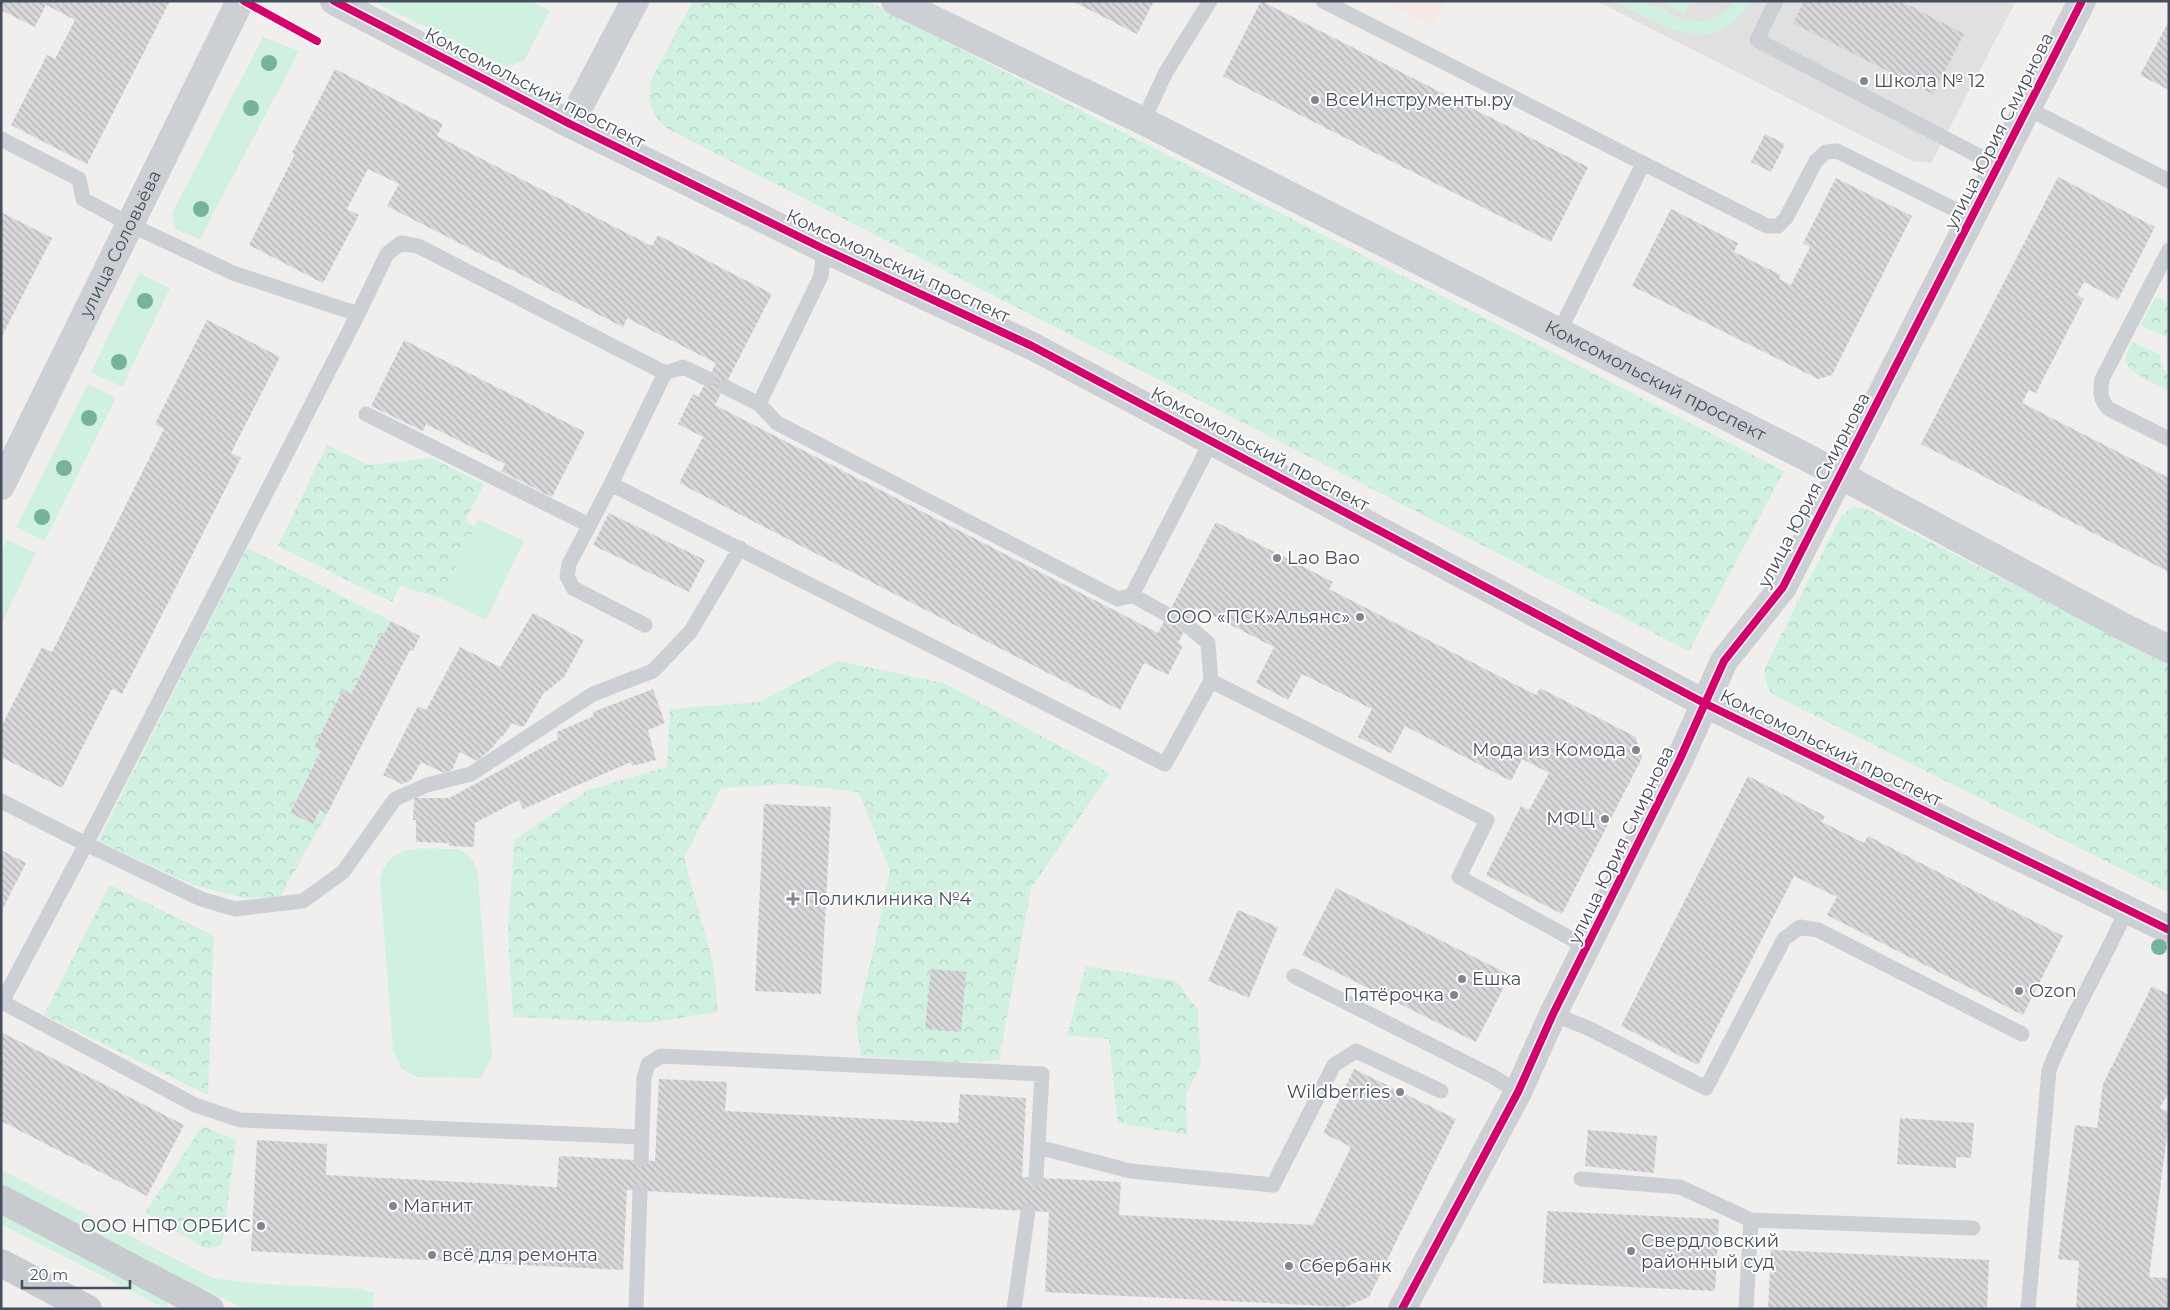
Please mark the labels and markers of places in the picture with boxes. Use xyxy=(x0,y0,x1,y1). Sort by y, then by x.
place label: Школа № 12 xyxy=(1874,70,1985,92)
marker: Школа № 12 xyxy=(1858,75,1870,87)
place label: ВсеИнструменты.ру xyxy=(1325,89,1513,111)
marker: ВсеИнструменты.ру xyxy=(1309,94,1321,106)
place label: Lao Bao xyxy=(1287,547,1360,569)
marker: Lao Bao xyxy=(1271,552,1283,564)
place label: ООО «ПСК»Альянс» xyxy=(1166,606,1350,628)
marker: ООО «ПСК»Альянс» xyxy=(1354,611,1366,623)
place label: Мода из Комода xyxy=(1472,739,1626,761)
marker: Мода из Комода xyxy=(1630,744,1642,756)
place label: МФЦ xyxy=(1546,808,1595,830)
marker: МФЦ xyxy=(1599,813,1611,825)
place label: Поликлиника №4 xyxy=(804,888,972,910)
marker: Поликлиника №4 xyxy=(786,892,800,906)
place label: Ешка xyxy=(1472,968,1521,990)
marker: Ешка xyxy=(1456,973,1468,985)
place label: Ozon xyxy=(2029,980,2077,1002)
place label: Пятёрочка xyxy=(1344,984,1444,1006)
marker: Ozon xyxy=(2013,985,2025,997)
marker: Пятёрочка xyxy=(1448,989,1460,1001)
place label: Wildberries xyxy=(1287,1081,1390,1103)
marker: Wildberries xyxy=(1394,1086,1406,1098)
place label: Магнит xyxy=(403,1195,473,1217)
marker: Магнит xyxy=(387,1200,399,1212)
place label: ООО НПФ ОРБИС xyxy=(81,1215,251,1237)
marker: ООО НПФ ОРБИС xyxy=(255,1220,267,1232)
place label: Свердловский районный суд xyxy=(1641,1230,1779,1273)
place label: всё для ремонта xyxy=(442,1244,598,1266)
marker: Свердловский районный суд xyxy=(1625,1245,1637,1257)
marker: всё для ремонта xyxy=(426,1249,438,1261)
place label: Сбербанк xyxy=(1299,1255,1392,1277)
marker: Сбербанк xyxy=(1283,1260,1295,1272)

